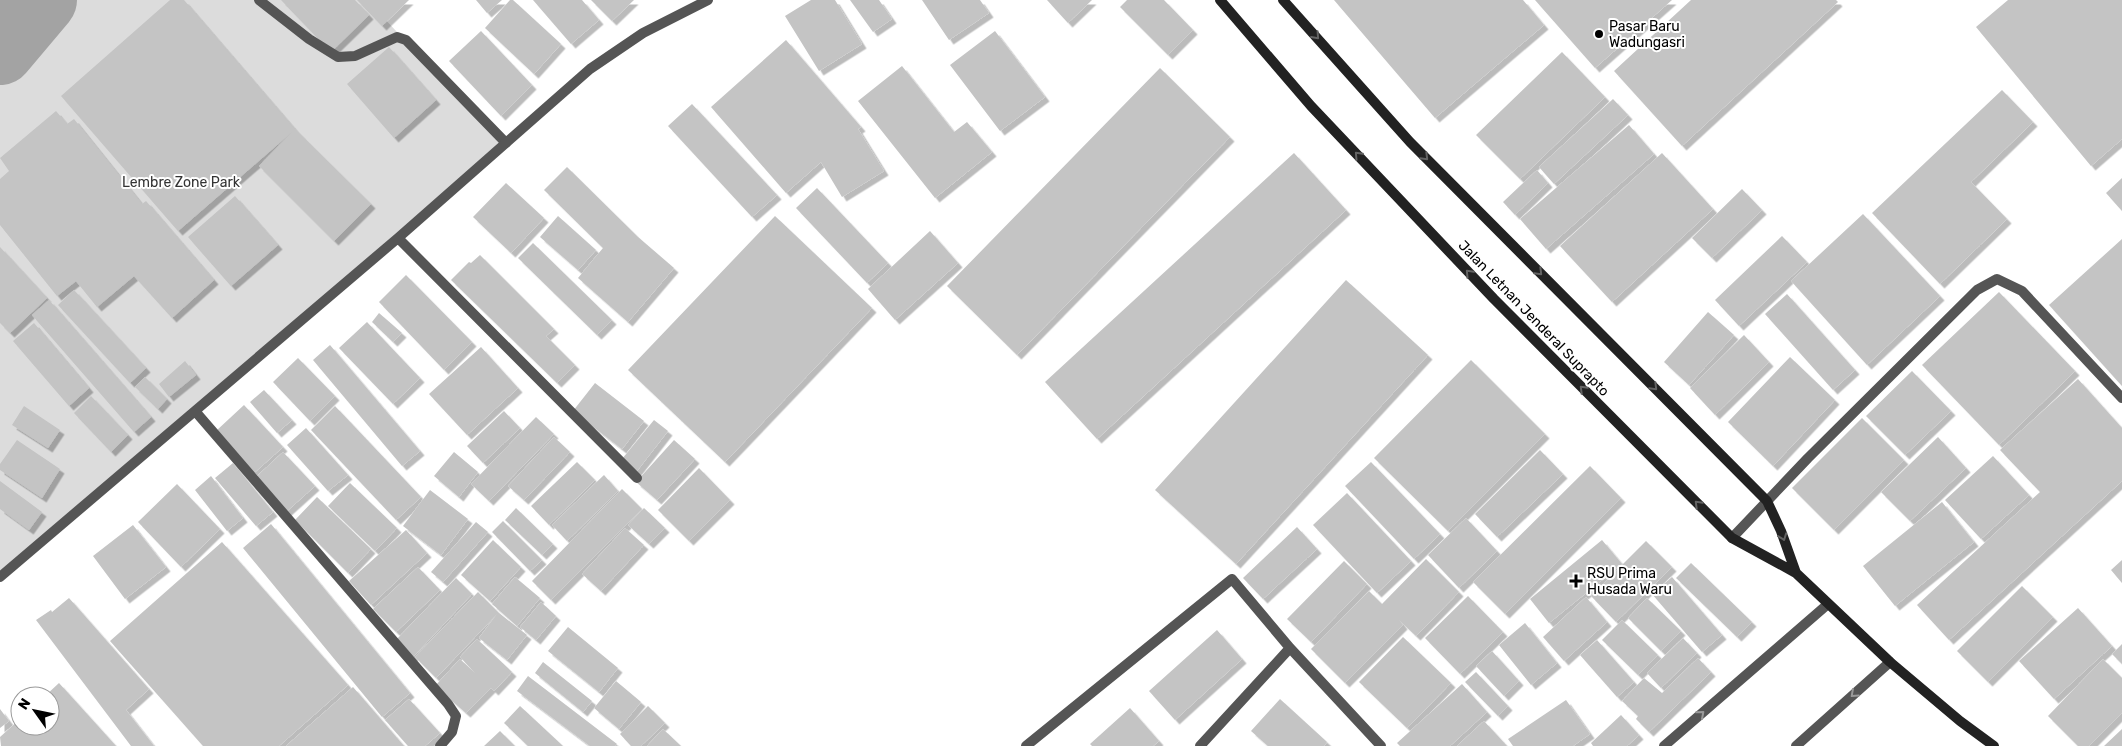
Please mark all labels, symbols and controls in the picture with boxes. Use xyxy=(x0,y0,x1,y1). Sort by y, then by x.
place label: Pasar Baru Wadungasri xyxy=(1609,18,1685,51)
marker: Pasar Baru Wadungasri xyxy=(1593,28,1605,40)
one-way arrow xyxy=(1310,31,1319,40)
one-way arrow xyxy=(1419,151,1428,160)
one-way arrow xyxy=(1355,152,1364,161)
park label: Lembre Zone Park xyxy=(122,174,241,191)
street label: Jalan Letnan Jenderal Suprapto xyxy=(1455,237,1613,400)
one-way arrow xyxy=(1534,266,1543,275)
one-way arrow xyxy=(1466,270,1475,279)
one-way arrow xyxy=(1648,382,1657,391)
one-way arrow xyxy=(1580,386,1589,395)
one-way arrow xyxy=(1695,501,1704,510)
one-way arrow xyxy=(1777,532,1787,540)
place label: RSU Prima Husada Waru xyxy=(1587,565,1672,598)
marker: RSU Prima Husada Waru xyxy=(1569,574,1583,588)
north arrow xyxy=(10,686,60,736)
one-way arrow xyxy=(1850,688,1859,697)
text: N xyxy=(15,695,34,713)
one-way arrow xyxy=(1695,711,1704,720)

